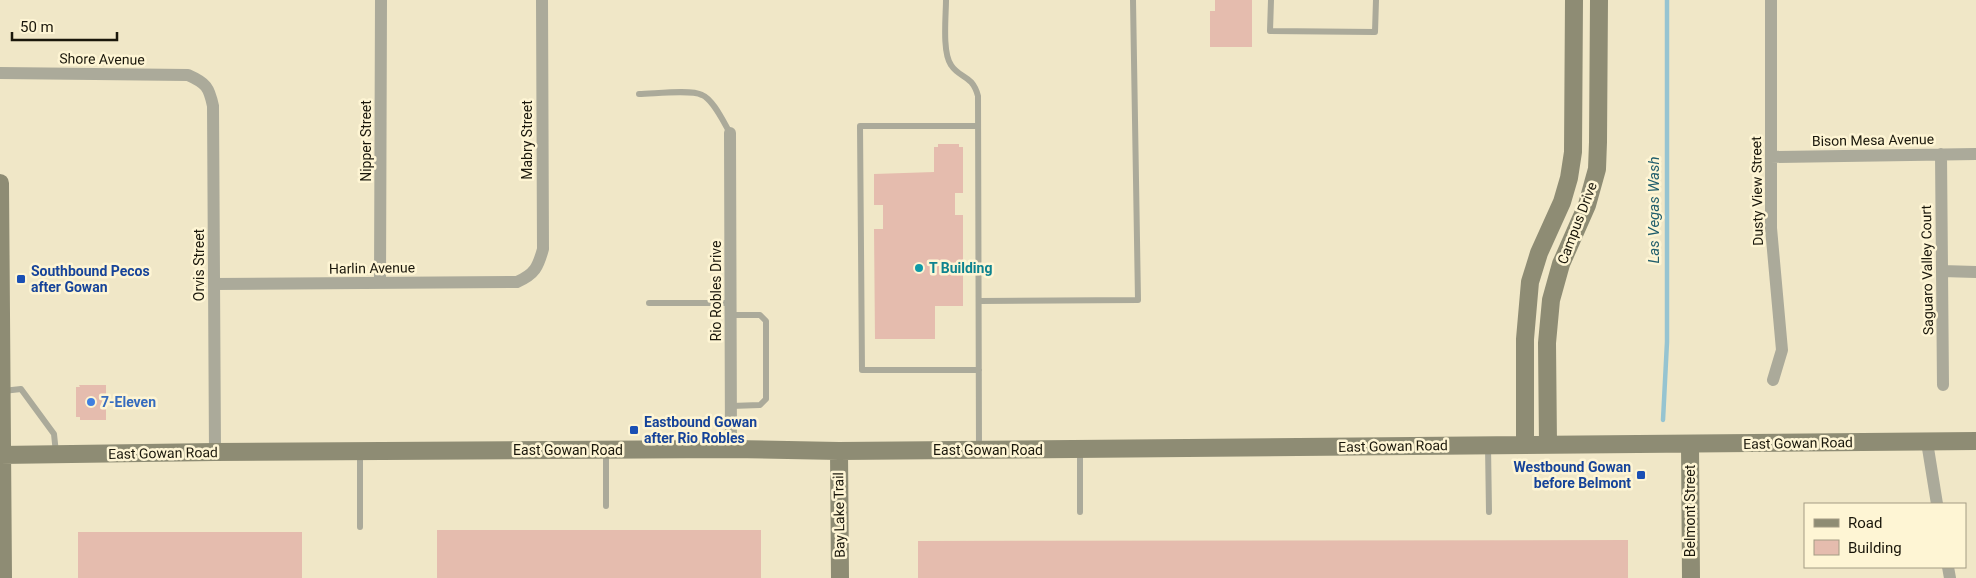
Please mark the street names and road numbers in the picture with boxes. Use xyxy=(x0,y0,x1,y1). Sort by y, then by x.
street label: Shore Avenue xyxy=(59,50,145,68)
street label: Nipper Street xyxy=(358,100,374,182)
street label: Mabry Street xyxy=(519,100,535,180)
street label: Bison Mesa Avenue xyxy=(1812,131,1934,149)
street label: Dusty View Street xyxy=(1748,136,1766,246)
street label: Campus Drive xyxy=(1554,180,1600,266)
street label: Saguaro Valley Court xyxy=(1918,204,1936,335)
street label: Orvis Street xyxy=(191,228,207,301)
street label: Rio Robles Drive xyxy=(708,241,724,341)
street label: Harlin Avenue xyxy=(329,259,415,277)
street label: East Gowan Road xyxy=(1743,434,1853,452)
street label: East Gowan Road xyxy=(1338,437,1448,455)
street label: East Gowan Road xyxy=(513,442,623,458)
street label: East Gowan Road xyxy=(933,442,1043,458)
street label: East Gowan Road xyxy=(108,444,218,462)
street label: Belmont Street xyxy=(1682,464,1698,557)
street label: Bay Lake Trail xyxy=(830,472,848,558)

